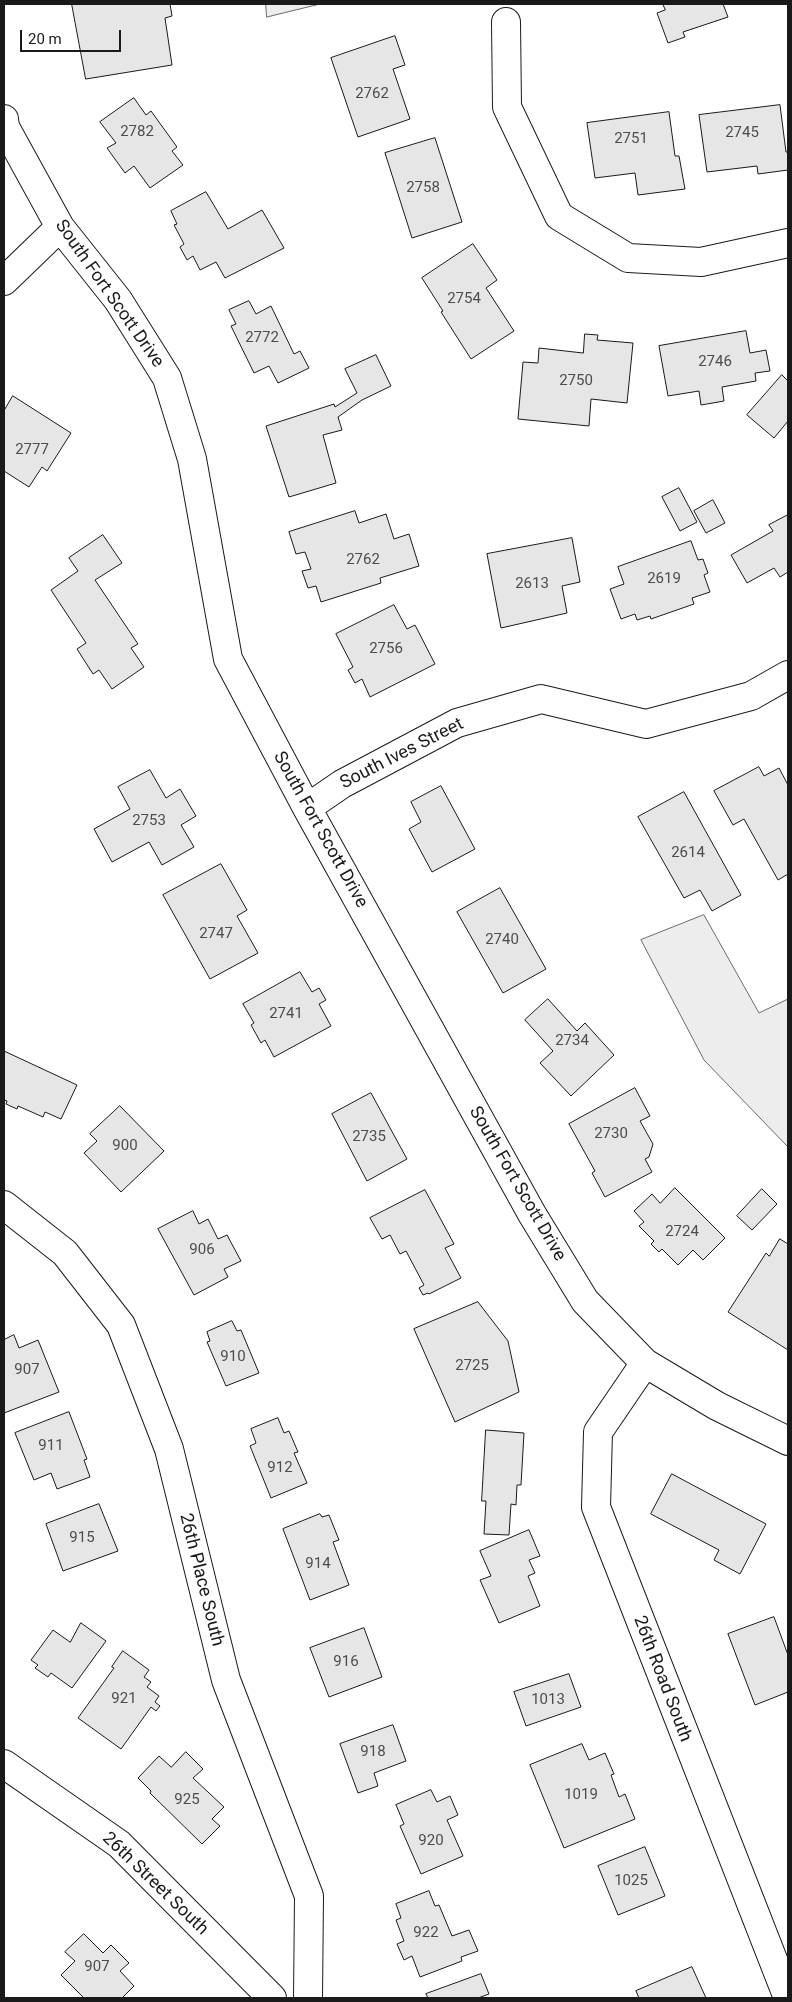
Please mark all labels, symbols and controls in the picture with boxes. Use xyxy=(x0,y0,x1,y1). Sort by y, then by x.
scale bar xyxy=(22,20,124,52)
text: 20 m xyxy=(28,30,62,48)
house number: 2762 xyxy=(355,85,389,103)
house number: 2782 xyxy=(120,123,154,141)
house number: 2745 xyxy=(725,124,759,142)
house number: 2751 xyxy=(614,130,648,148)
house number: 2758 xyxy=(406,179,440,197)
street label: South Fort Scott Drive xyxy=(50,216,168,372)
house number: 2754 xyxy=(447,290,481,308)
house number: 2772 xyxy=(245,329,279,347)
house number: 2746 xyxy=(698,353,732,371)
house number: 2750 xyxy=(559,372,593,390)
house number: 2777 xyxy=(15,441,49,459)
house number: 2762 xyxy=(346,551,380,569)
house number: 2619 xyxy=(647,570,681,588)
house number: 2613 xyxy=(515,575,549,593)
house number: 2756 xyxy=(369,640,403,658)
street label: South Ives Street xyxy=(337,714,467,794)
street label: South Fort Scott Drive xyxy=(268,748,372,912)
house number: 2753 xyxy=(132,812,166,830)
house number: 2614 xyxy=(671,844,705,862)
house number: 2747 xyxy=(199,925,233,943)
house number: 2740 xyxy=(485,931,519,949)
house number: 2741 xyxy=(269,1005,303,1023)
house number: 2734 xyxy=(555,1032,589,1050)
street label: South Fort Scott Drive xyxy=(464,1103,570,1265)
house number: 2730 xyxy=(594,1125,628,1143)
house number: 2735 xyxy=(352,1128,386,1146)
house number: 900 xyxy=(112,1137,138,1155)
house number: 2724 xyxy=(665,1223,699,1241)
house number: 906 xyxy=(189,1241,215,1259)
house number: 910 xyxy=(220,1348,246,1366)
house number: 2725 xyxy=(455,1357,489,1375)
house number: 907 xyxy=(14,1361,40,1379)
house number: 911 xyxy=(38,1437,64,1455)
house number: 912 xyxy=(267,1459,293,1477)
street label: 26th Place South xyxy=(174,1511,228,1649)
house number: 915 xyxy=(69,1529,95,1547)
house number: 914 xyxy=(305,1555,331,1573)
street label: 26th Road South xyxy=(628,1613,696,1745)
house number: 916 xyxy=(333,1653,359,1671)
house number: 921 xyxy=(111,1690,137,1708)
house number: 1013 xyxy=(531,1691,565,1709)
house number: 918 xyxy=(360,1743,386,1761)
house number: 1019 xyxy=(564,1786,598,1804)
house number: 925 xyxy=(174,1791,200,1809)
street label: 26th Street South xyxy=(97,1828,213,1940)
house number: 920 xyxy=(418,1832,444,1850)
house number: 1025 xyxy=(614,1872,648,1890)
house number: 922 xyxy=(413,1924,439,1942)
house number: 907 xyxy=(84,1958,110,1976)

